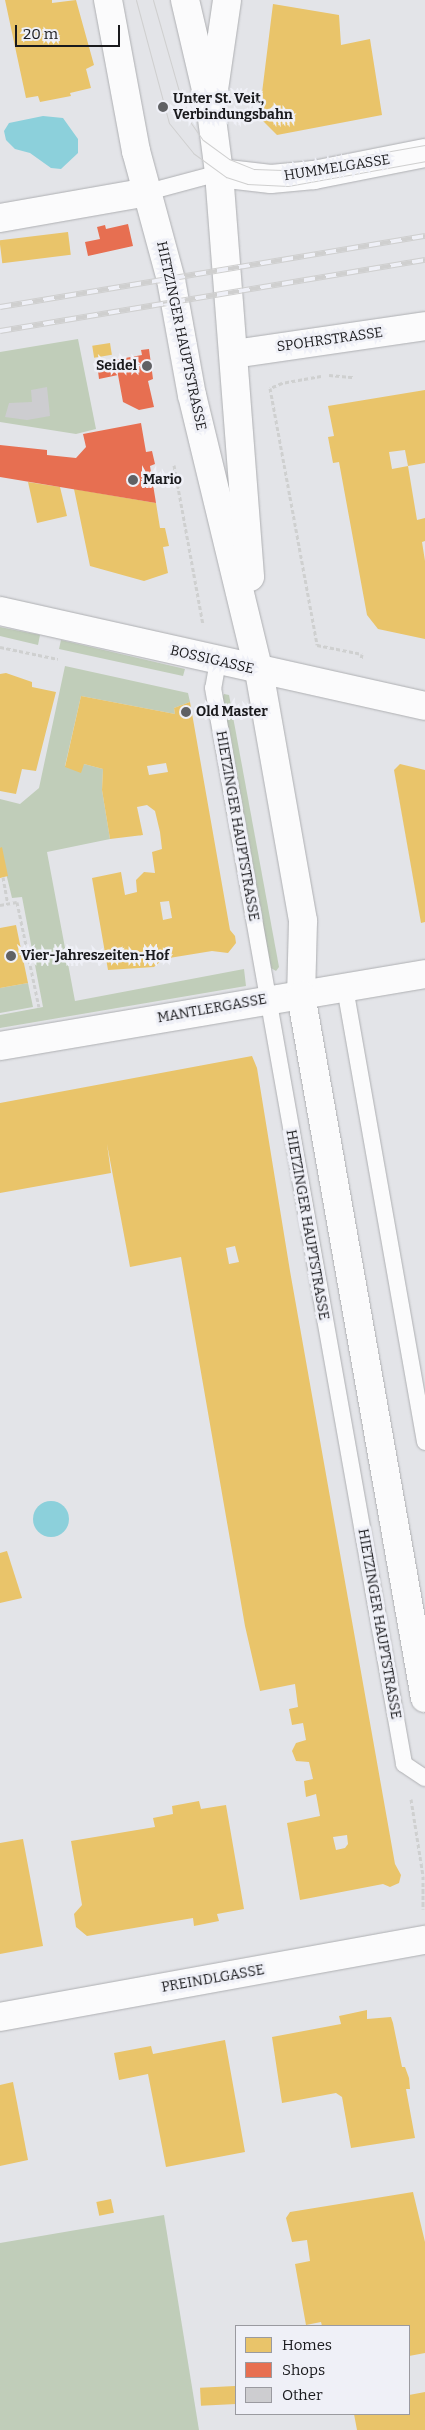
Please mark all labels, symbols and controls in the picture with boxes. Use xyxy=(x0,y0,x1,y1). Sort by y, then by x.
scale bar xyxy=(18,15,122,47)
text: 20 m xyxy=(23,25,58,43)
place label: Unter St. Veit, Verbindungsbahn xyxy=(173,91,293,124)
marker: Unter St. Veit, Verbindungsbahn xyxy=(157,101,169,113)
street label: HUMMELGASSE xyxy=(283,151,391,185)
street label: HIETZINGER HAUPTSTRASSE xyxy=(153,240,209,432)
street label: SPOHRSTRASSE xyxy=(276,324,384,356)
place label: Seidel xyxy=(96,358,137,374)
marker: Seidel xyxy=(141,360,153,372)
place label: Mario xyxy=(143,472,182,488)
marker: Mario xyxy=(127,474,139,486)
street label: BOSSIGASSE xyxy=(168,642,256,678)
place label: Old Master xyxy=(196,704,268,720)
marker: Old Master xyxy=(180,706,192,718)
street label: HIETZINGER HAUPTSTRASSE xyxy=(212,729,262,923)
place label: Vier-Jahreszeiten-Hof xyxy=(21,948,169,964)
marker: Vier-Jahreszeiten-Hof xyxy=(5,950,17,962)
street label: MANTLERGASSE xyxy=(156,991,268,1027)
street label: HIETZINGER HAUPTSTRASSE xyxy=(282,1128,332,1322)
street label: HIETZINGER HAUPTSTRASSE xyxy=(354,1527,404,1721)
street label: PREINDLGASSE xyxy=(160,1962,266,1996)
legend xyxy=(235,2325,410,2415)
text: Homes xyxy=(282,2336,332,2354)
text: Shops xyxy=(282,2361,325,2379)
text: Other xyxy=(282,2386,323,2404)

